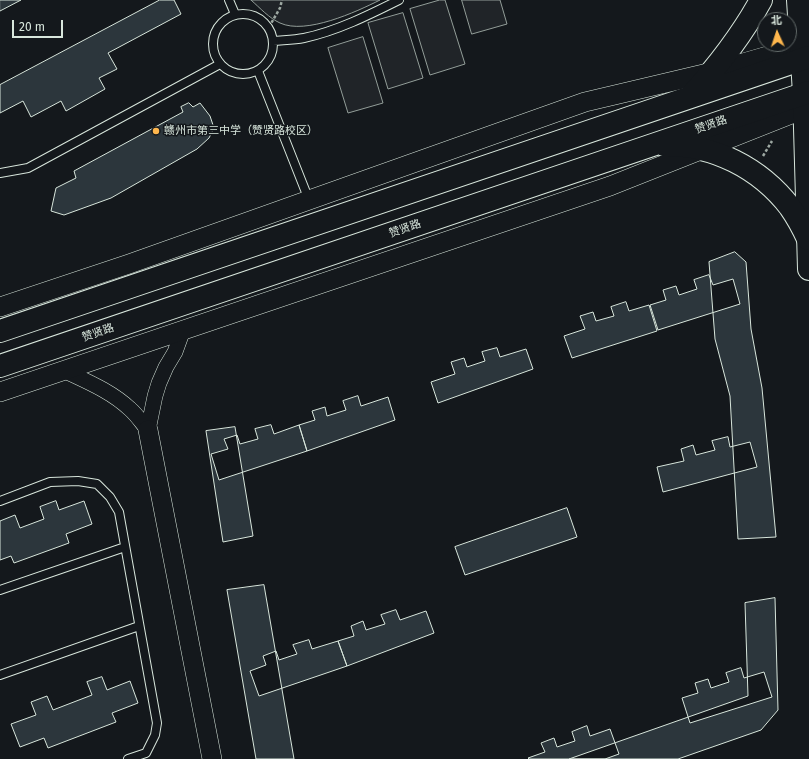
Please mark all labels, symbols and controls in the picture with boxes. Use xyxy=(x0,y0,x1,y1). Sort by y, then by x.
scale bar xyxy=(14,12,65,38)
north arrow xyxy=(757,12,797,52)
text: 北 xyxy=(771,14,782,27)
text: 20 m xyxy=(19,20,45,34)
street label: 赞贤路 xyxy=(693,113,729,137)
place label: 赣州市第三中学（赞贤路校区） xyxy=(164,124,318,138)
marker: 赣州市第三中学（赞贤路校区） xyxy=(151,126,161,136)
street label: 赞贤路 xyxy=(387,217,423,241)
street label: 赞贤路 xyxy=(80,321,116,345)

